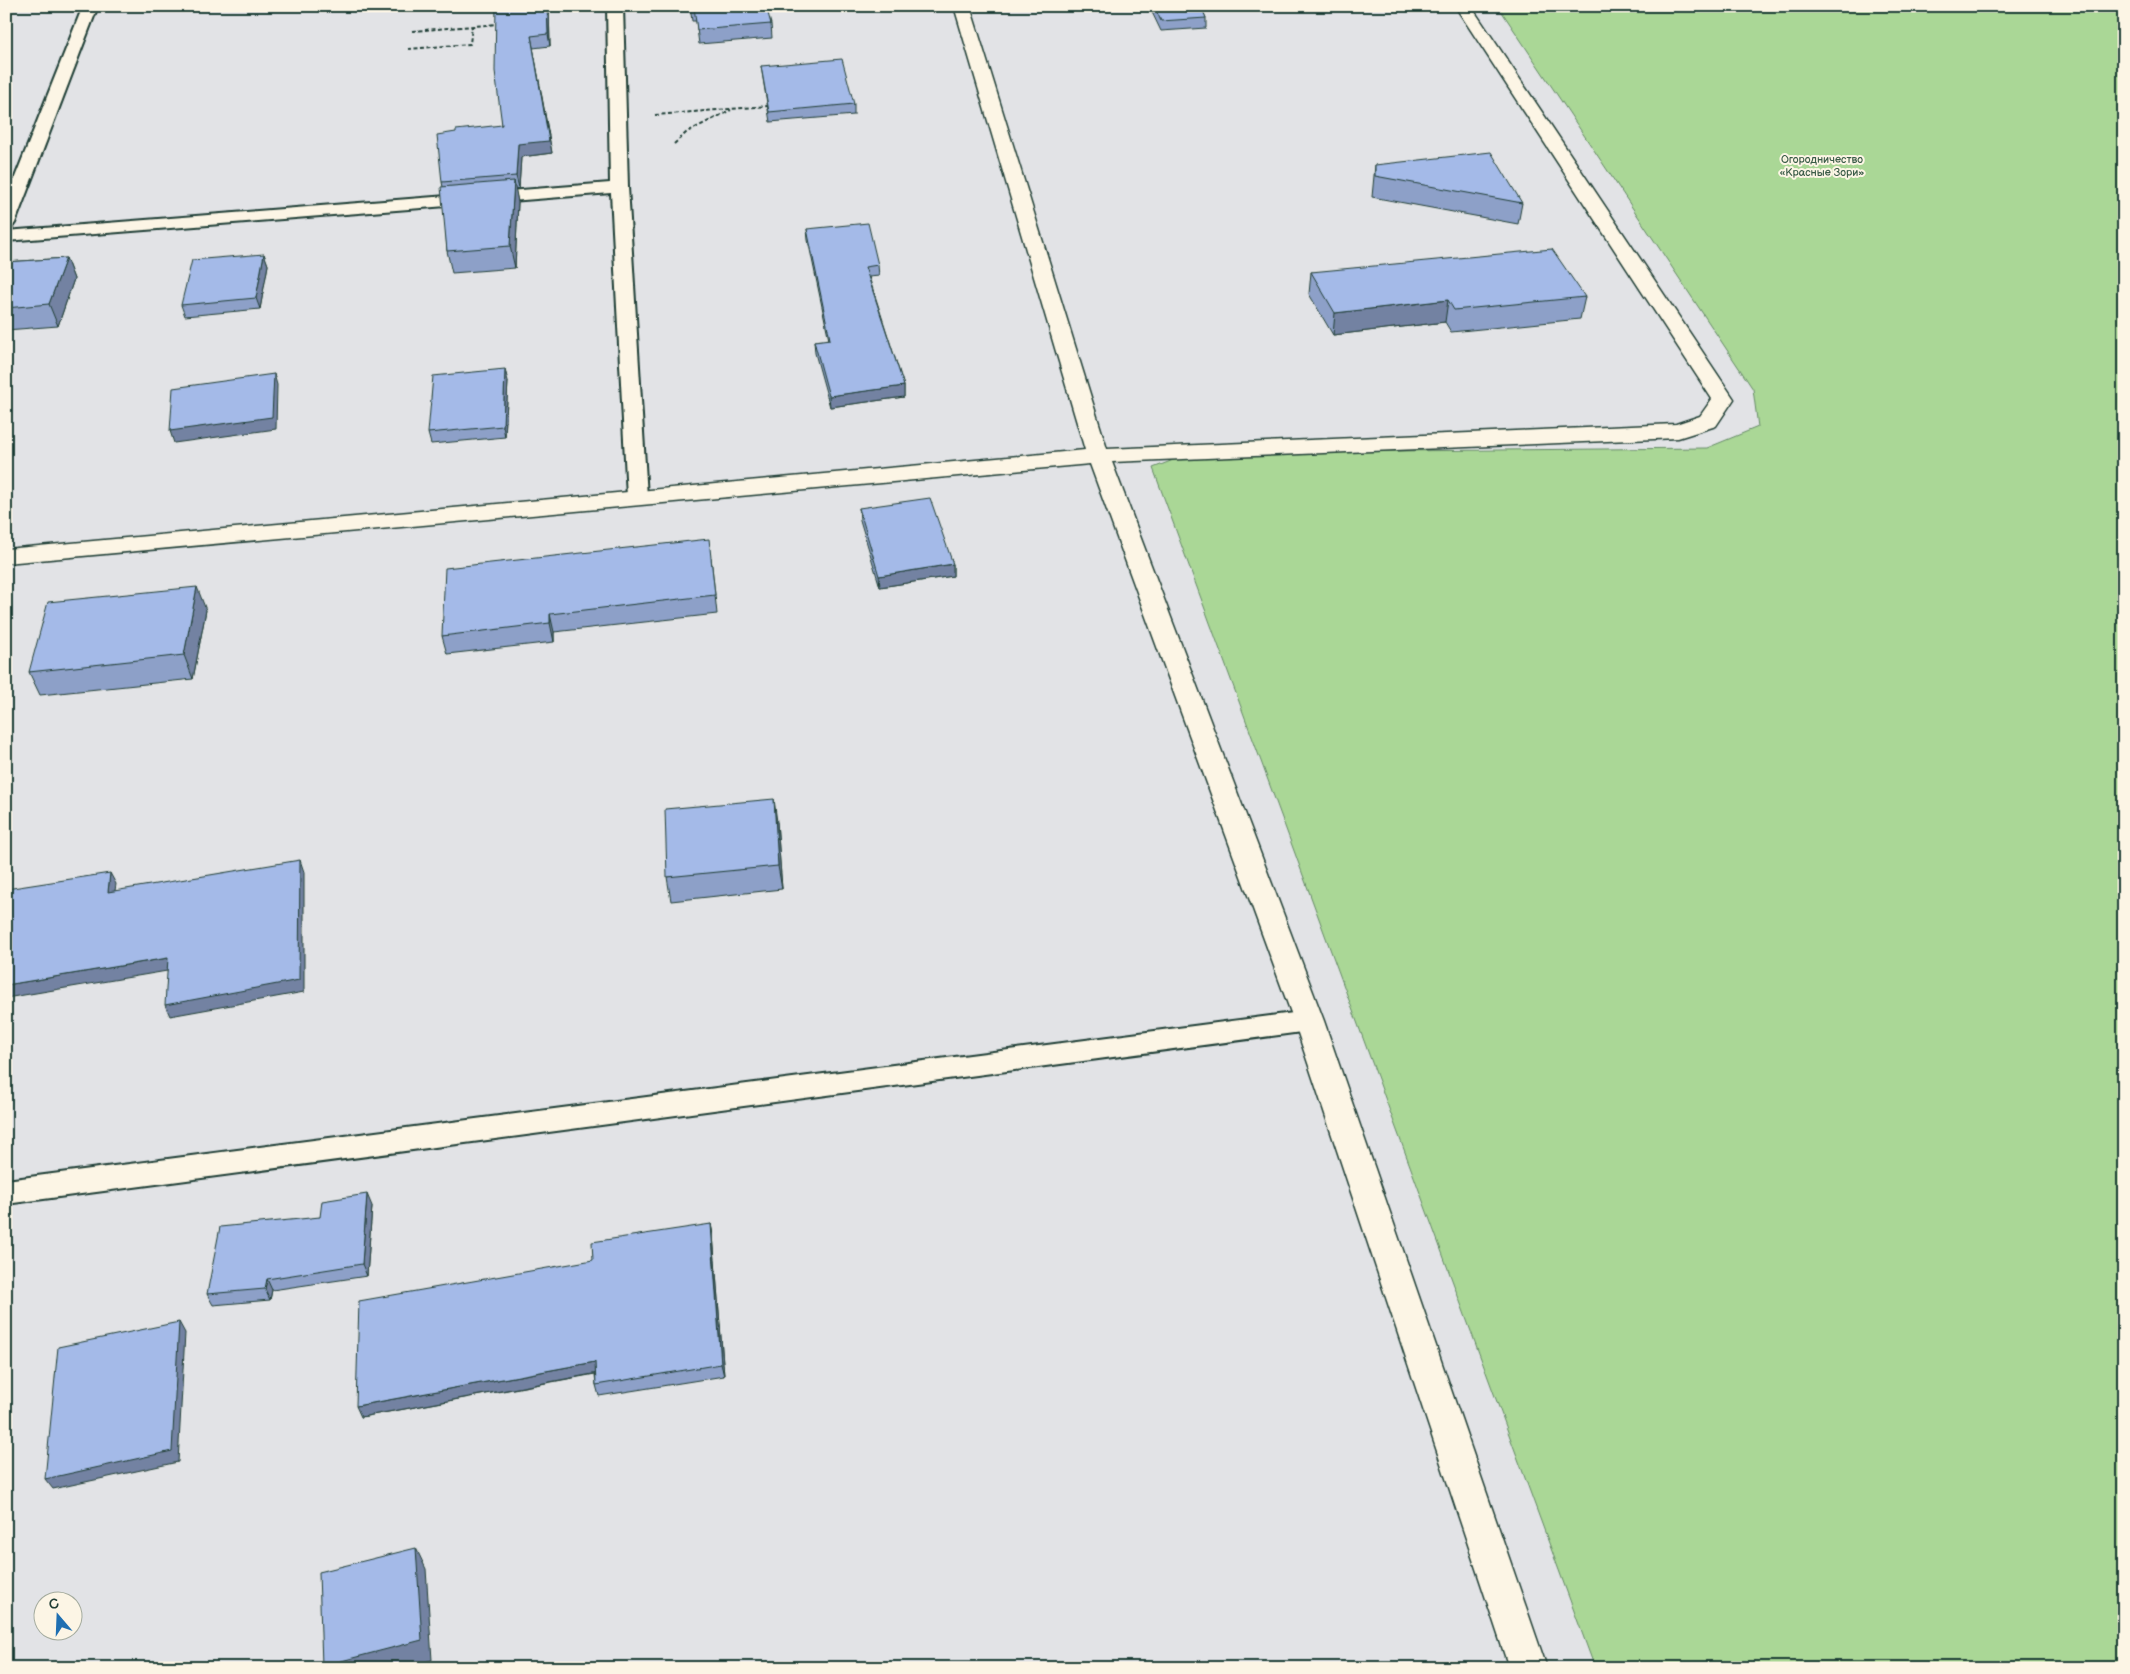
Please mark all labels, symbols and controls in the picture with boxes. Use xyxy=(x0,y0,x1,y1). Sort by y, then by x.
park label: Огородничество «Красные Зори» xyxy=(1780,153,1864,179)
north arrow xyxy=(32,1592,82,1642)
text: С xyxy=(47,1594,62,1614)

